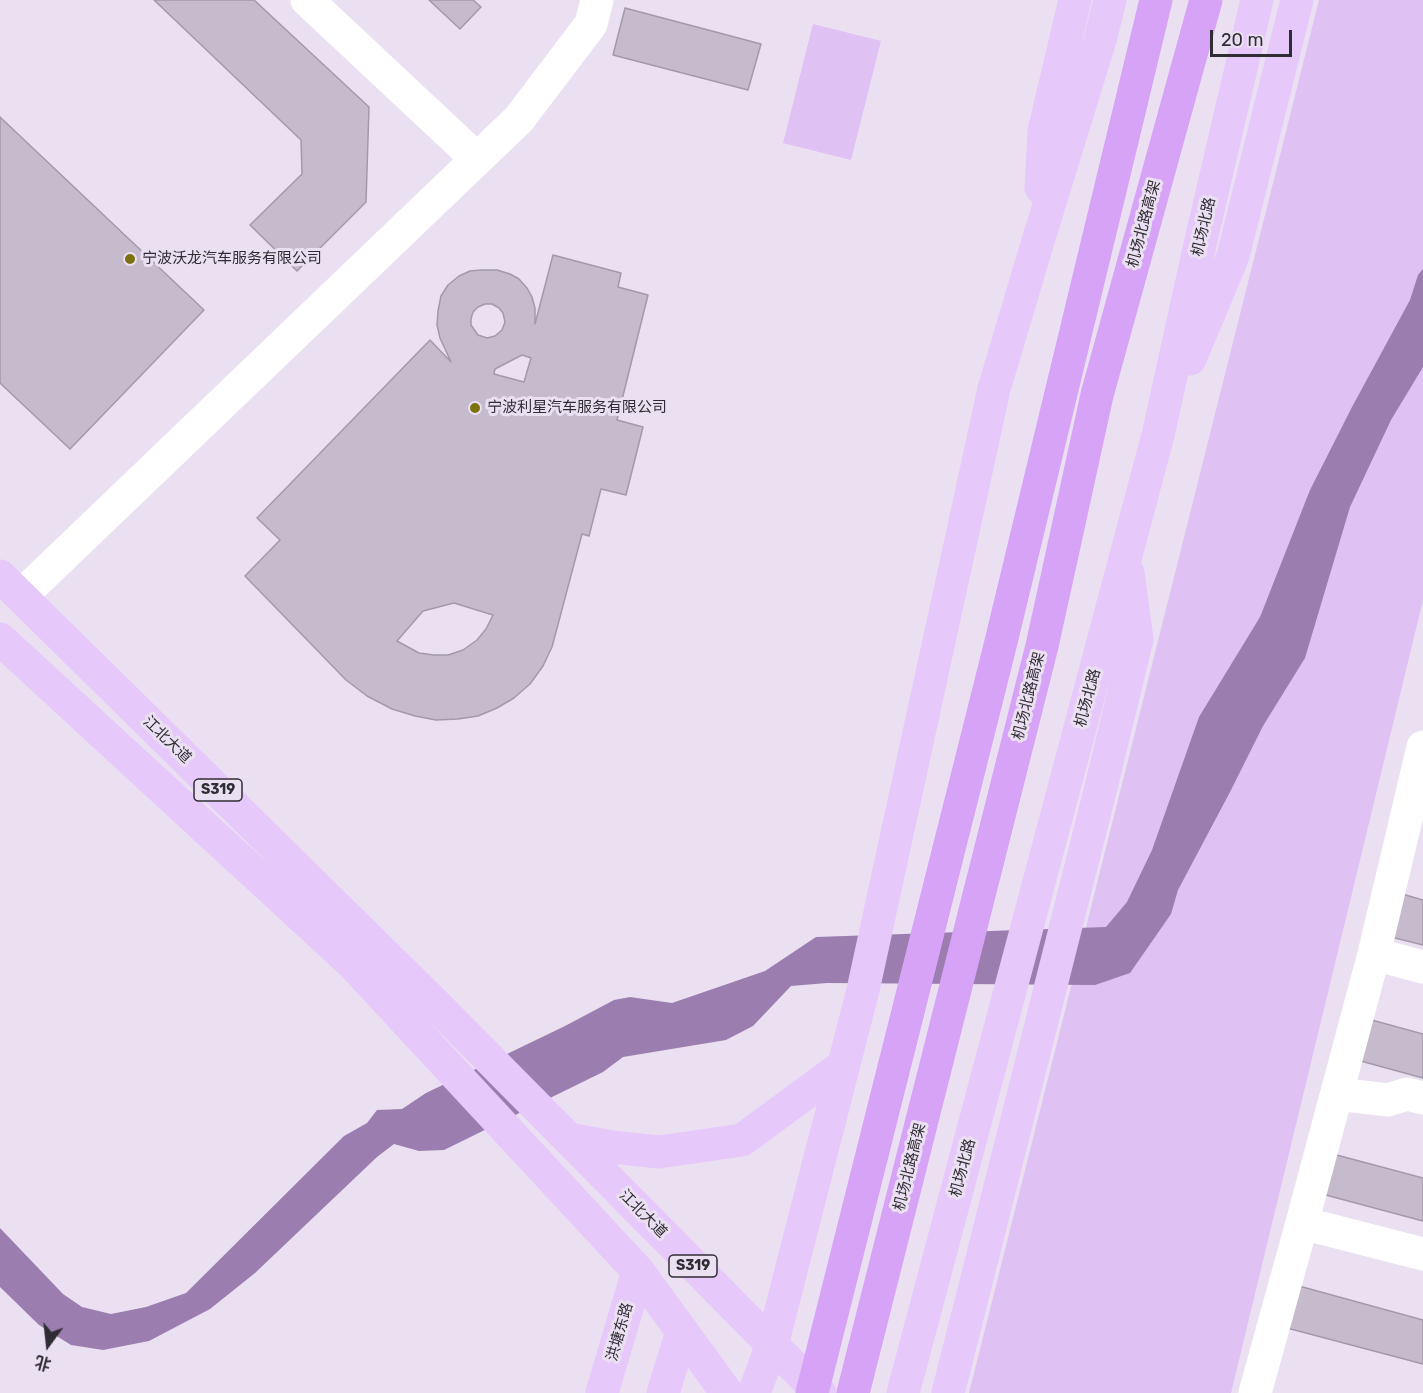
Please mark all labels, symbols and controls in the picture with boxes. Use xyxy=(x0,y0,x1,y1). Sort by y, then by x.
scale bar xyxy=(1213,18,1296,56)
text: 20 m xyxy=(1221,29,1263,51)
street label: 机场北路高架 xyxy=(1124,178,1164,270)
street label: 机场北路 xyxy=(1188,196,1220,258)
place label: 宁波沃龙汽车服务有限公司 xyxy=(142,250,322,268)
marker: 宁波沃龙汽车服务有限公司 xyxy=(123,252,137,266)
place label: 宁波利星汽车服务有限公司 xyxy=(487,399,667,417)
marker: 宁波利星汽车服务有限公司 xyxy=(468,401,482,415)
street label: 机场北路高架 xyxy=(1009,650,1049,742)
street label: 机场北路 xyxy=(1072,667,1104,729)
street label: 江北大道 xyxy=(139,713,195,767)
road number: S319 xyxy=(194,779,242,801)
street label: 机场北路高架 xyxy=(890,1121,930,1213)
street label: 机场北路 xyxy=(947,1137,979,1199)
street label: 江北大道 xyxy=(615,1186,671,1242)
road number: S319 xyxy=(669,1255,717,1277)
street label: 洪塘东路 xyxy=(603,1301,637,1363)
north arrow xyxy=(18,1315,78,1375)
text: 北 xyxy=(33,1352,53,1374)

